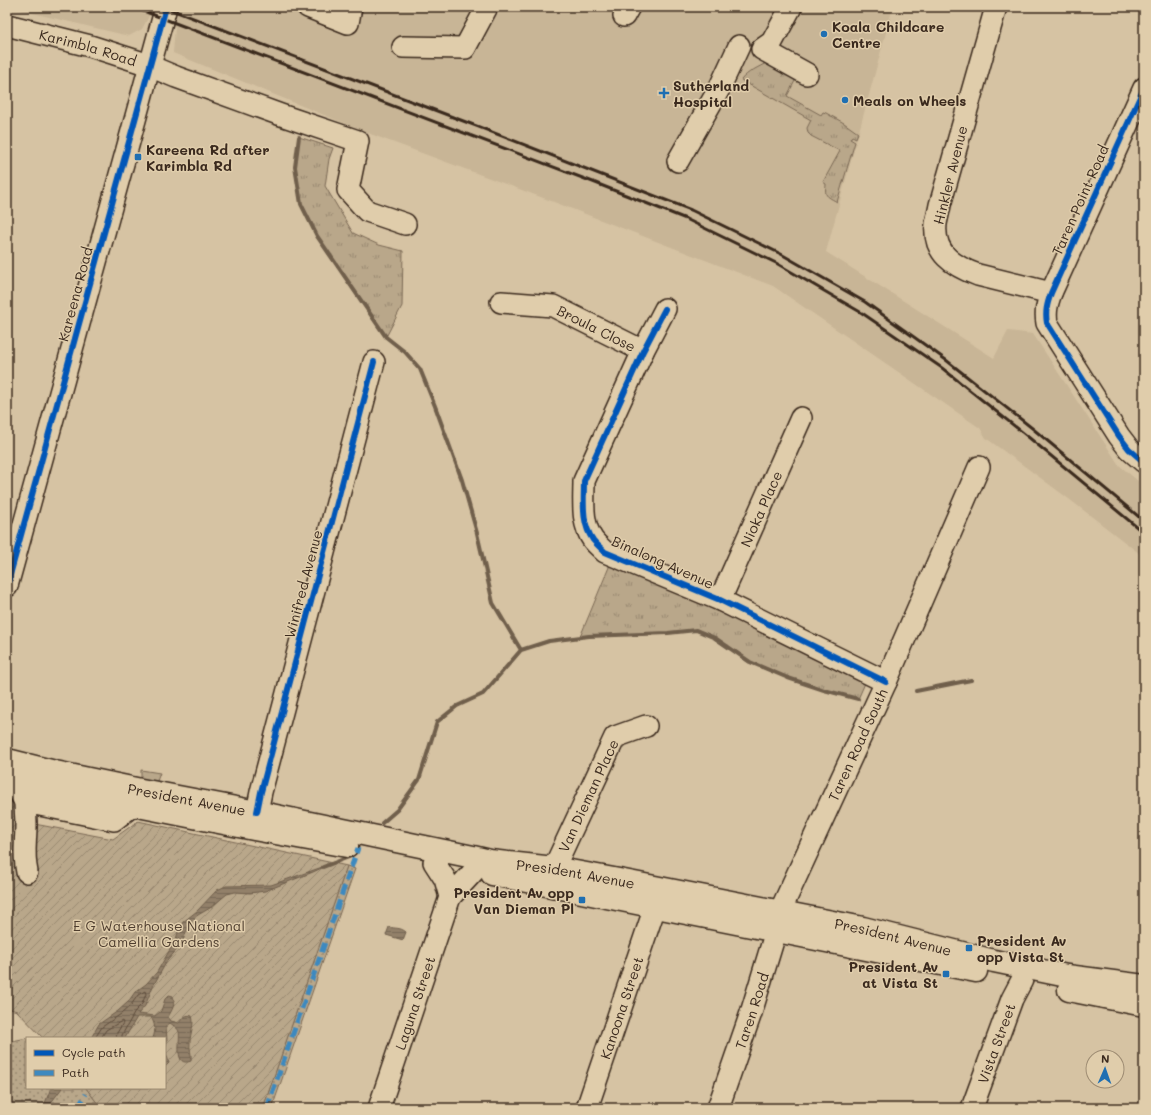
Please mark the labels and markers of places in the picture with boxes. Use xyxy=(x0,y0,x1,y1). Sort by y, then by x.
place label: Koala Childcare Centre xyxy=(832,17,944,52)
marker: Koala Childcare Centre xyxy=(819,29,829,39)
place label: Sutherland Hospital xyxy=(673,76,749,111)
marker: Sutherland Hospital xyxy=(658,87,670,99)
place label: Meals on Wheels xyxy=(853,91,966,110)
marker: Meals on Wheels xyxy=(840,95,850,105)
place label: Kareena Rd after Karimbla Rd xyxy=(146,140,270,175)
marker: Kareena Rd after Karimbla Rd xyxy=(133,152,143,162)
place label: President Av opp Van Dieman Pl xyxy=(453,883,574,918)
marker: President Av opp Van Dieman Pl xyxy=(577,895,587,905)
place label: President Av opp Vista St xyxy=(977,931,1067,966)
marker: President Av opp Vista St xyxy=(964,943,974,953)
place label: President Av at Vista St xyxy=(849,957,938,992)
marker: President Av at Vista St xyxy=(941,969,951,979)

